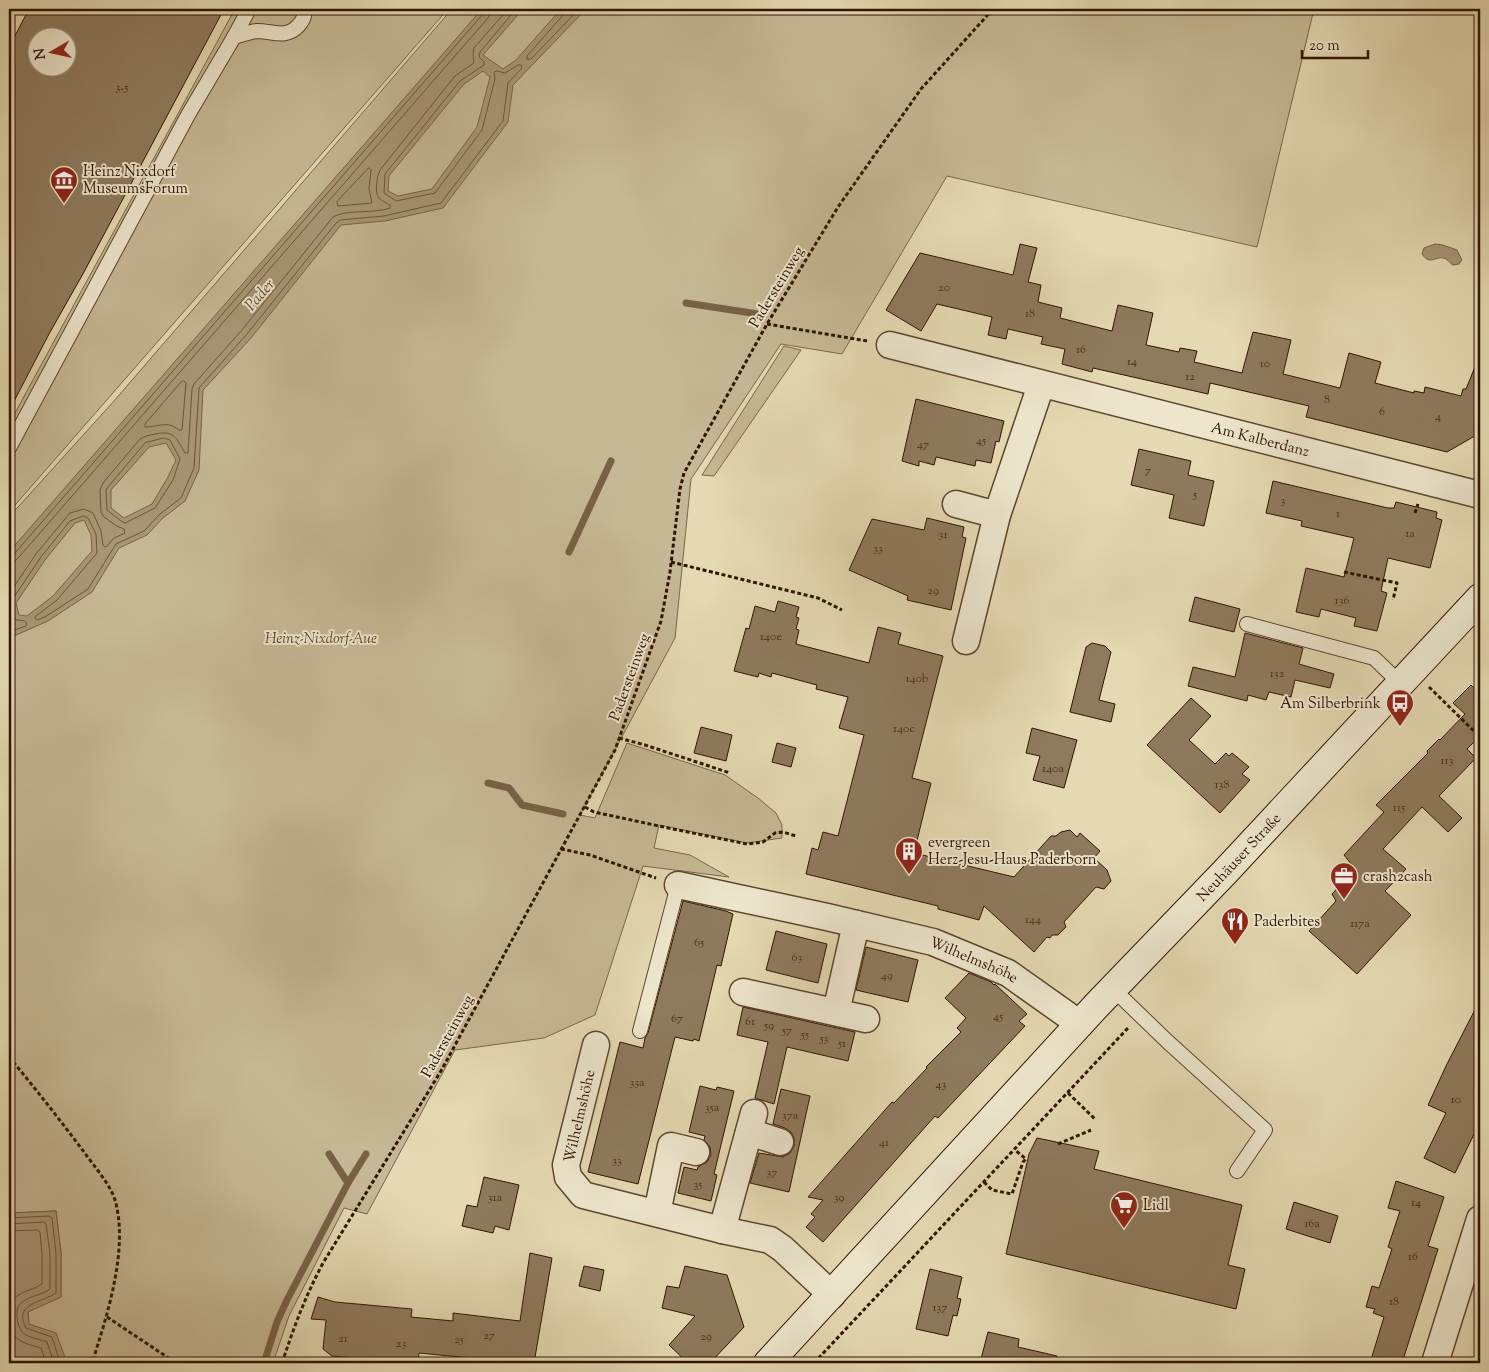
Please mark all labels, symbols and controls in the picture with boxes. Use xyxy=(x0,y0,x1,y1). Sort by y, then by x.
north arrow xyxy=(28,28,78,78)
scale bar xyxy=(1302,28,1368,60)
text: 20 m xyxy=(1309,36,1340,57)
text: N xyxy=(30,47,52,61)
house number: 3-5 xyxy=(116,79,128,97)
place label: Heinz Nixdorf MuseumsForum xyxy=(83,162,189,200)
museum icon: Heinz Nixdorf MuseumsForum xyxy=(49,165,79,204)
street label: Padersteinweg xyxy=(745,243,810,332)
water label: Pader xyxy=(240,274,282,317)
house number: 20 xyxy=(938,279,950,297)
house number: 18 xyxy=(1025,305,1035,323)
house number: 16 xyxy=(1076,341,1086,359)
house number: 14 xyxy=(1127,353,1137,371)
house number: 10 xyxy=(1260,355,1270,373)
house number: 12 xyxy=(1185,368,1195,386)
house number: 8 xyxy=(1324,391,1330,409)
house number: 6 xyxy=(1379,403,1385,421)
house number: 4 xyxy=(1435,408,1441,426)
street label: Am Kalberdanz xyxy=(1208,418,1312,463)
house number: 45 xyxy=(976,432,986,450)
house number: 47 xyxy=(917,436,929,454)
house number: 7 xyxy=(1145,462,1151,480)
house number: 5 xyxy=(1192,486,1197,504)
house number: 3 xyxy=(1281,492,1286,510)
house number: 1 xyxy=(1336,505,1340,523)
house number: 1a xyxy=(1405,525,1415,543)
house number: 31 xyxy=(939,526,947,544)
house number: 33 xyxy=(873,540,883,558)
house number: 29 xyxy=(927,582,939,600)
house number: 136 xyxy=(1335,592,1349,610)
house number: 140e xyxy=(760,628,782,646)
park label: Heinz-Nixdorf-Aue xyxy=(265,629,377,650)
street label: Padersteinweg xyxy=(605,631,656,724)
house number: 132 xyxy=(1270,665,1285,683)
house number: 140b xyxy=(906,670,929,688)
bus stop icon: Am Silberbrink xyxy=(1385,688,1415,727)
place label: Am Silberbrink xyxy=(1280,694,1381,715)
house number: 140c xyxy=(893,720,915,738)
house number: 113 xyxy=(1440,752,1454,770)
house number: 140a xyxy=(1042,760,1064,778)
house number: 138 xyxy=(1215,776,1229,794)
house number: 115 xyxy=(1393,799,1405,817)
street label: Neuhäuser Straße xyxy=(1193,809,1287,907)
place label: evergreen Herz-Jesu-Haus Paderborn xyxy=(928,833,1097,871)
building icon: evergreen Herz-Jesu-Haus Paderborn xyxy=(894,836,924,875)
office icon: crash2cash xyxy=(1329,861,1359,900)
place label: crash2cash xyxy=(1363,867,1433,888)
restaurant icon: Paderbites xyxy=(1220,906,1250,945)
house number: 144 xyxy=(1025,911,1041,929)
place label: Paderbites xyxy=(1254,912,1320,933)
house number: 117a xyxy=(1350,915,1370,933)
street label: Wilhelmshöhe xyxy=(926,933,1022,989)
house number: 65 xyxy=(694,934,704,952)
house number: 63 xyxy=(792,949,803,967)
house number: 49 xyxy=(881,967,893,985)
street label: Padersteinweg xyxy=(417,992,480,1082)
house number: 45 xyxy=(993,1008,1003,1026)
house number: 67 xyxy=(671,1010,683,1028)
house number: 61 xyxy=(745,1013,755,1031)
house number: 59 xyxy=(763,1017,774,1035)
house number: 57 xyxy=(781,1022,792,1040)
house number: 55 xyxy=(800,1026,809,1044)
house number: 53 xyxy=(819,1030,829,1048)
house number: 51 xyxy=(837,1035,846,1053)
street label: Wilhelmshöhe xyxy=(560,1068,601,1165)
house number: 33a xyxy=(629,1074,645,1092)
house number: 43 xyxy=(936,1076,947,1094)
house number: 10 xyxy=(1451,1091,1461,1109)
house number: 35a xyxy=(705,1099,720,1117)
house number: 37a xyxy=(782,1107,799,1125)
house number: 41 xyxy=(879,1134,889,1152)
house number: 33 xyxy=(612,1152,622,1170)
house number: 37 xyxy=(767,1164,777,1182)
house number: 35 xyxy=(694,1176,702,1194)
house number: 31a xyxy=(488,1189,503,1207)
house number: 39 xyxy=(834,1189,844,1207)
supermarket icon: Lidl xyxy=(1109,1190,1139,1229)
house number: 14 xyxy=(1411,1194,1421,1212)
place label: Lidl xyxy=(1143,1196,1169,1217)
house number: 16a xyxy=(1304,1215,1320,1233)
house number: 16 xyxy=(1408,1248,1418,1266)
house number: 18 xyxy=(1389,1293,1399,1311)
house number: 137 xyxy=(933,1299,947,1317)
house number: 27 xyxy=(483,1327,495,1345)
house number: 29 xyxy=(700,1328,712,1346)
house number: 21 xyxy=(338,1330,348,1348)
house number: 25 xyxy=(454,1331,464,1349)
house number: 23 xyxy=(396,1335,406,1353)

